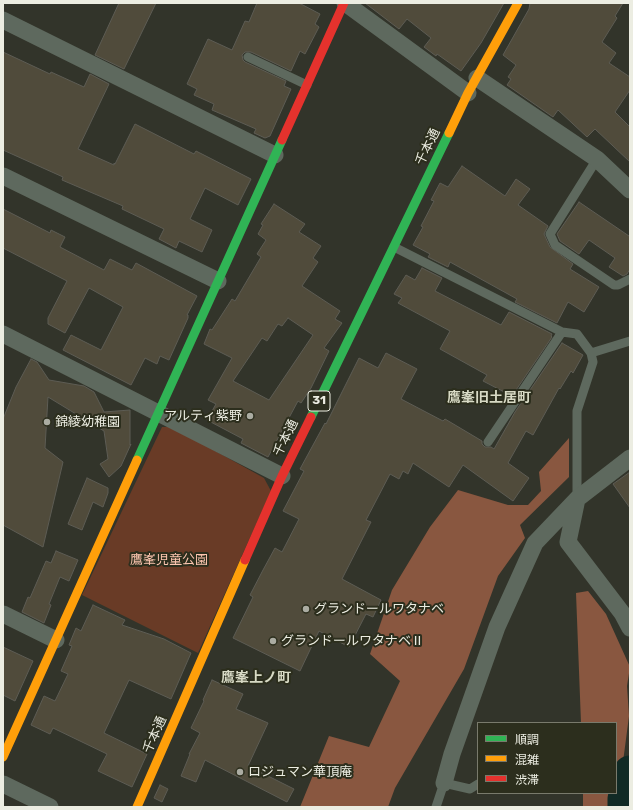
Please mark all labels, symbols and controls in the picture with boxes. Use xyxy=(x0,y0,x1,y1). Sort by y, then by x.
street label: 千本通 xyxy=(412,126,444,168)
district label: 鷹峯旧土居町 xyxy=(447,390,531,406)
road number: 31 xyxy=(308,391,330,411)
place label: アルティ紫野 xyxy=(164,408,242,424)
marker: アルティ紫野 xyxy=(245,411,255,421)
place label: 錦綾幼稚園 xyxy=(55,414,120,430)
marker: 錦綾幼稚園 xyxy=(42,417,52,427)
street label: 千本通 xyxy=(270,417,302,459)
park label: 鷹峯児童公園 xyxy=(130,552,208,568)
place label: グランドールワタナベ xyxy=(314,601,444,617)
marker: グランドールワタナベ xyxy=(301,604,311,614)
place label: グランドールワタナベⅡ xyxy=(281,633,424,649)
marker: グランドールワタナベⅡ xyxy=(268,636,278,646)
district label: 鷹峯上ノ町 xyxy=(221,670,291,686)
street label: 千本通 xyxy=(140,714,170,756)
legend xyxy=(477,722,617,794)
text: 順調 xyxy=(515,733,539,747)
text: 混雑 xyxy=(515,753,539,767)
place label: ロジュマン華頂庵 xyxy=(248,764,352,780)
marker: ロジュマン華頂庵 xyxy=(235,767,245,777)
text: 渋滞 xyxy=(515,773,539,787)

